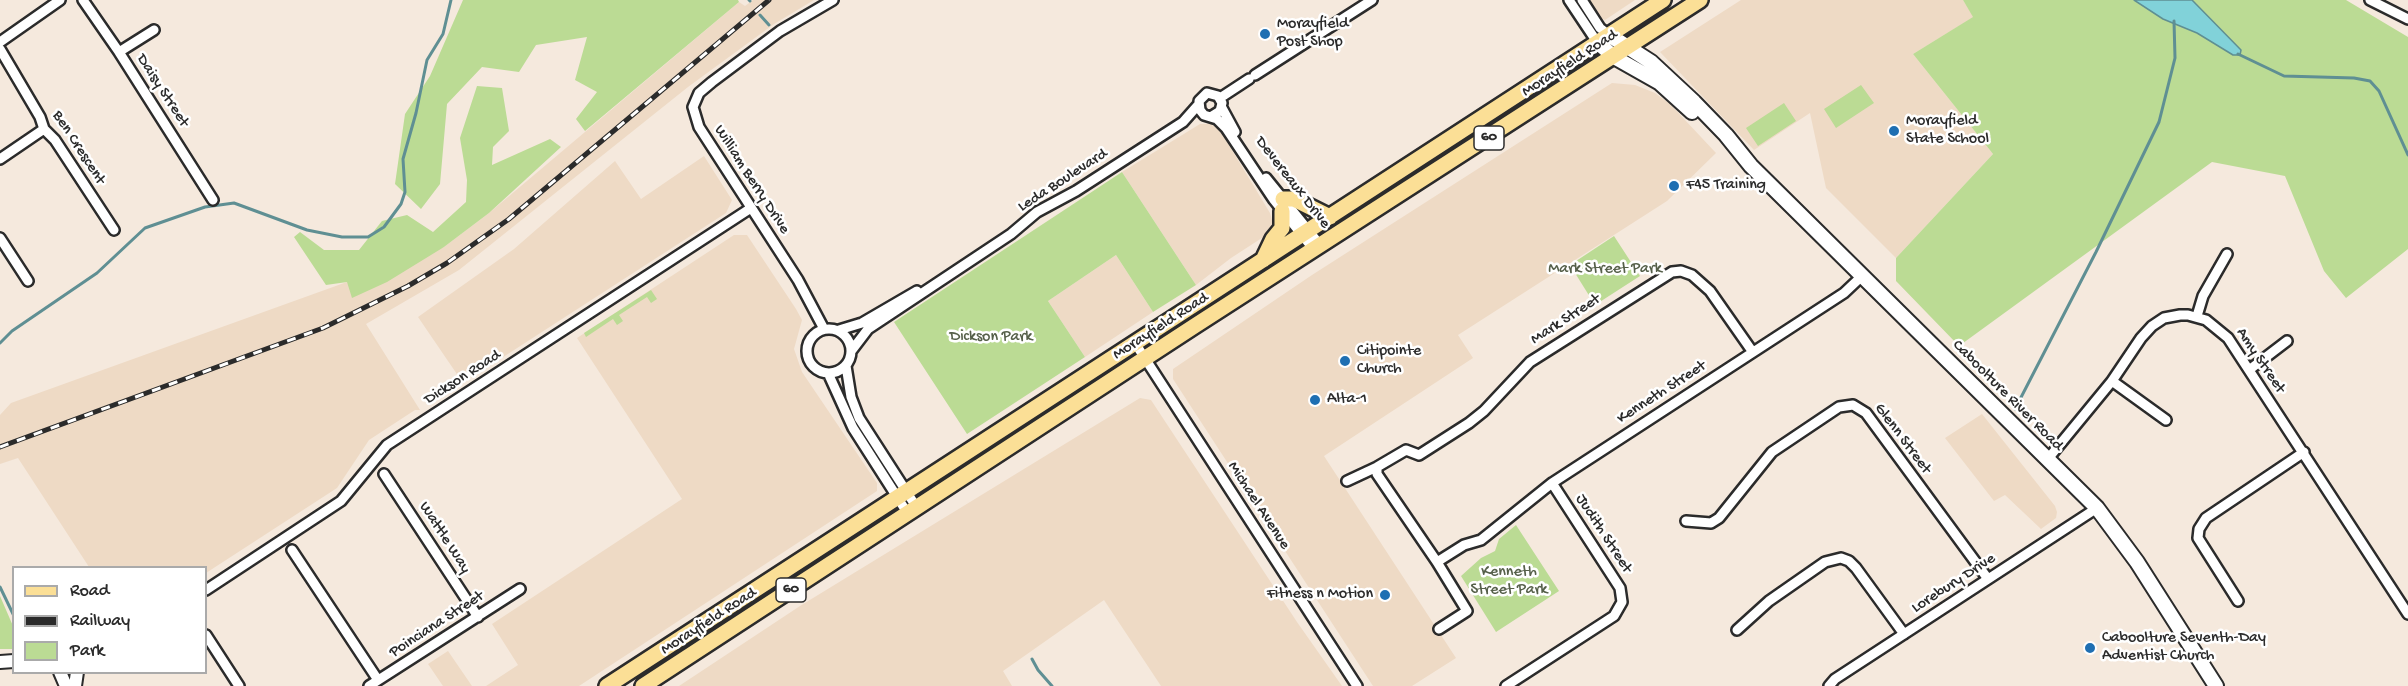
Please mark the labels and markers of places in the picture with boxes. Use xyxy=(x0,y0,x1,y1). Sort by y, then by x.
place label: Morayfield Post Shop xyxy=(1277,15,1348,53)
marker: Morayfield Post Shop xyxy=(1258,27,1272,41)
place label: Morayfield State School xyxy=(1906,112,1989,150)
marker: Morayfield State School xyxy=(1887,124,1901,138)
place label: F45 Training xyxy=(1686,176,1766,196)
marker: F45 Training xyxy=(1667,179,1681,193)
place label: Citipointe Church xyxy=(1357,342,1421,380)
marker: Citipointe Church xyxy=(1338,354,1352,368)
place label: Alta-1 xyxy=(1327,390,1367,410)
marker: Alta-1 xyxy=(1308,393,1322,407)
place label: Fitness n Motion xyxy=(1267,585,1373,605)
marker: Fitness n Motion xyxy=(1378,588,1392,602)
place label: Caboolture Seventh-Day Adventist Church xyxy=(2102,629,2266,667)
marker: Caboolture Seventh-Day Adventist Church xyxy=(2083,641,2097,655)

